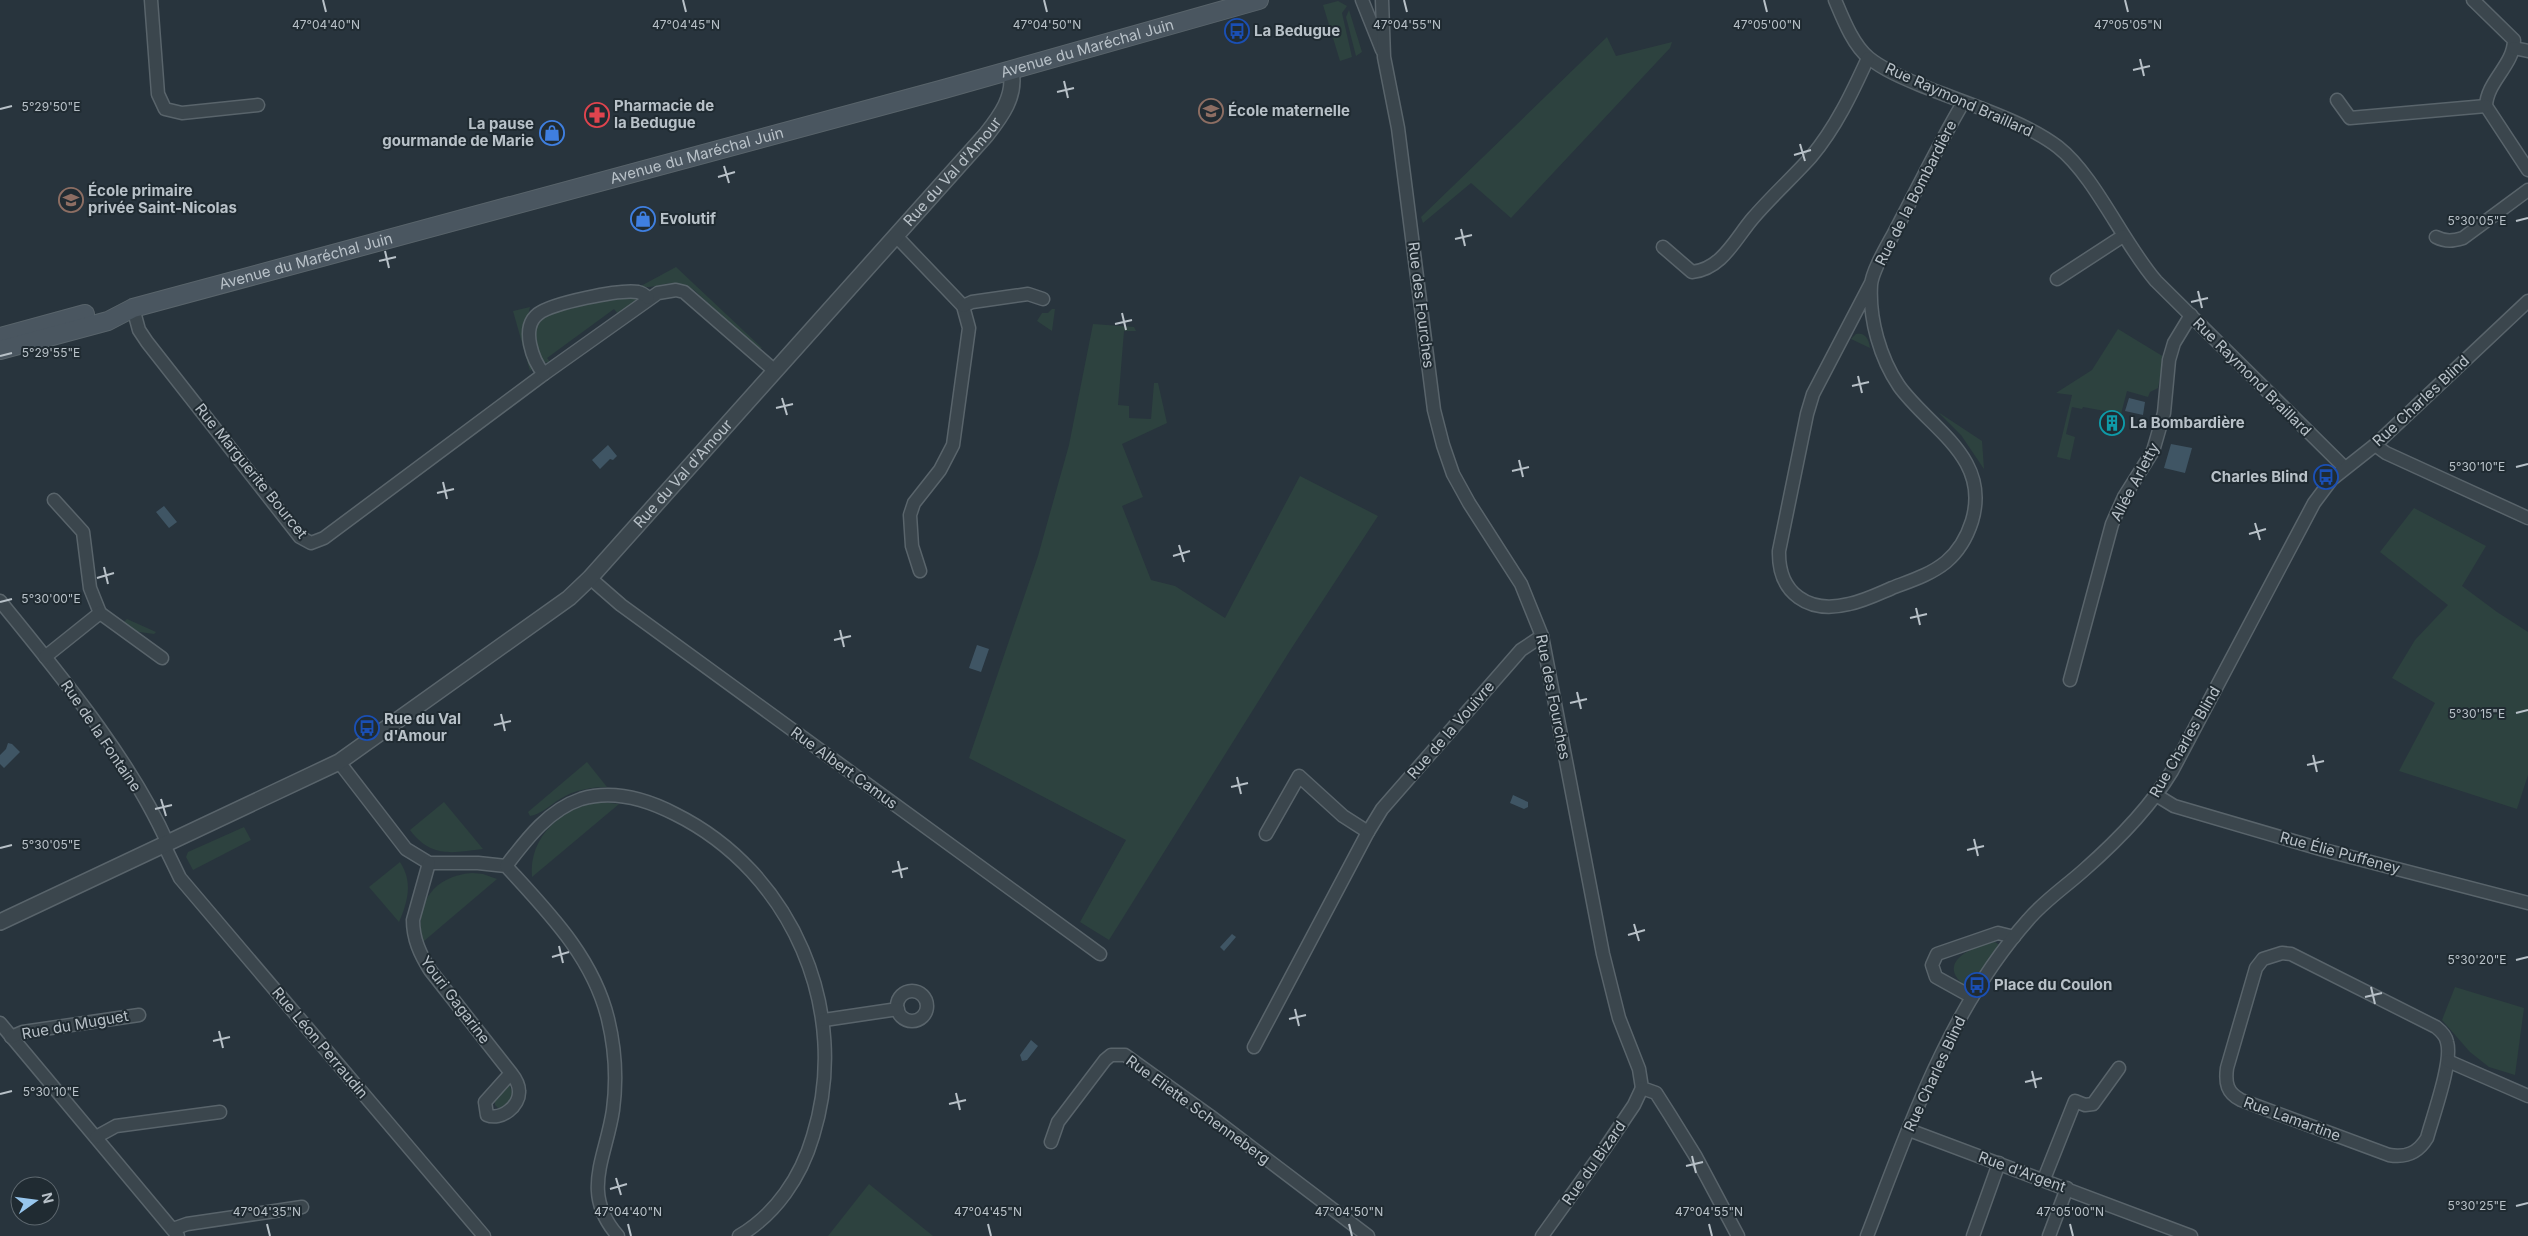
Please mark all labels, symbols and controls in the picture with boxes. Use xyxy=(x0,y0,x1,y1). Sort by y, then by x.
street label: Avenue du Maréchal Juin xyxy=(998,15,1176,82)
text: 47°04'40"N xyxy=(292,17,360,32)
text: 47°04'45"N xyxy=(652,17,720,32)
text: 47°04'50"N xyxy=(1013,17,1081,32)
text: 47°04'55"N xyxy=(1373,17,1441,32)
text: 47°05'00"N xyxy=(1733,17,1801,32)
text: 47°05'05"N xyxy=(2094,17,2162,32)
bus stop icon: La Bedugue xyxy=(1224,18,1250,44)
place label: La Bedugue xyxy=(1254,21,1340,40)
street label: Rue Raymond Braillard xyxy=(1882,58,2036,141)
place label: Pharmacie de la Bedugue xyxy=(614,96,714,132)
school or university icon: École maternelle xyxy=(1198,98,1224,124)
text: 5°29'50"E xyxy=(22,99,80,114)
place label: École maternelle xyxy=(1228,101,1350,120)
pharmacy icon: Pharmacie de la Bedugue xyxy=(584,102,610,128)
street label: Rue du Val d'Amour xyxy=(899,113,1006,230)
place label: La pause gourmande de Marie xyxy=(382,114,534,150)
street label: Rue de la Bombardière xyxy=(1871,117,1961,269)
shop icon: La pause gourmande de Marie xyxy=(539,120,565,146)
street label: Avenue du Maréchal Juin xyxy=(608,123,786,188)
place label: École primaire privée Saint-Nicolas xyxy=(88,181,237,217)
school or university icon: École primaire privée Saint-Nicolas xyxy=(58,187,84,213)
shop icon: Evolutif xyxy=(630,206,656,232)
place label: Evolutif xyxy=(660,209,716,228)
text: 5°30'05"E xyxy=(2447,213,2507,228)
street label: Avenue du Maréchal Juin xyxy=(217,228,395,293)
street label: Rue des Fourches xyxy=(1404,241,1439,369)
street label: Rue Raymond Braillard xyxy=(2189,313,2316,440)
text: 5°29'55"E xyxy=(22,345,80,360)
street label: Rue Charles Blind xyxy=(2368,351,2473,450)
street label: Rue Marguerite Bourcet xyxy=(191,399,312,542)
building icon: La Bombardière xyxy=(2099,410,2125,436)
place label: La Bombardière xyxy=(2130,413,2245,432)
street label: Rue du Val d'Amour xyxy=(629,415,736,532)
street label: Allée Arletty xyxy=(2106,439,2163,524)
text: 5°30'10"E xyxy=(2449,459,2505,474)
bus stop icon: Charles Blind xyxy=(2313,464,2339,490)
place label: Charles Blind xyxy=(2211,467,2308,486)
text: 5°30'00"E xyxy=(21,591,81,606)
street label: Rue des Fourches xyxy=(1532,633,1575,761)
street label: Rue de la Fontaine xyxy=(57,676,146,795)
street label: Rue de la Vouivre xyxy=(1403,677,1498,783)
street label: Rue Charles Blind xyxy=(2145,683,2224,801)
text: 5°30'15"E xyxy=(2449,706,2505,721)
place label: Rue du Val d'Amour xyxy=(384,709,461,745)
bus stop icon: Rue du Val d'Amour xyxy=(354,715,380,741)
street label: Rue Albert Camus xyxy=(787,722,902,813)
street label: Rue Élie Puffeney xyxy=(2278,827,2403,878)
text: 5°30'05"E xyxy=(21,837,81,852)
street label: Youri Gagarine xyxy=(416,952,495,1047)
text: 5°30'20"E xyxy=(2447,952,2507,967)
bus stop icon: Place du Coulon xyxy=(1964,972,1990,998)
place label: Place du Coulon xyxy=(1994,975,2112,994)
street label: Rue Léon Perraudin xyxy=(268,983,373,1102)
street label: Rue du Muguet xyxy=(20,1006,130,1043)
street label: Rue Charles Blind xyxy=(1899,1013,1970,1135)
street label: Rue Eliette Schenneberg xyxy=(1122,1051,1274,1168)
text: 5°30'10"E xyxy=(23,1084,79,1099)
street label: Rue Lamartine xyxy=(2241,1092,2343,1145)
street label: Rue du Bizard xyxy=(1558,1117,1630,1209)
street label: Rue d'Argent xyxy=(1976,1147,2068,1196)
north arrow xyxy=(10,1176,60,1226)
text: N xyxy=(39,1191,58,1205)
text: 5°30'25"E xyxy=(2448,1198,2506,1213)
text: 47°04'35"N xyxy=(233,1204,301,1219)
text: 47°04'40"N xyxy=(594,1204,662,1219)
text: 47°04'45"N xyxy=(954,1204,1022,1219)
text: 47°04'50"N xyxy=(1315,1204,1383,1219)
text: 47°04'55"N xyxy=(1675,1204,1743,1219)
text: 47°05'00"N xyxy=(2036,1204,2104,1219)

